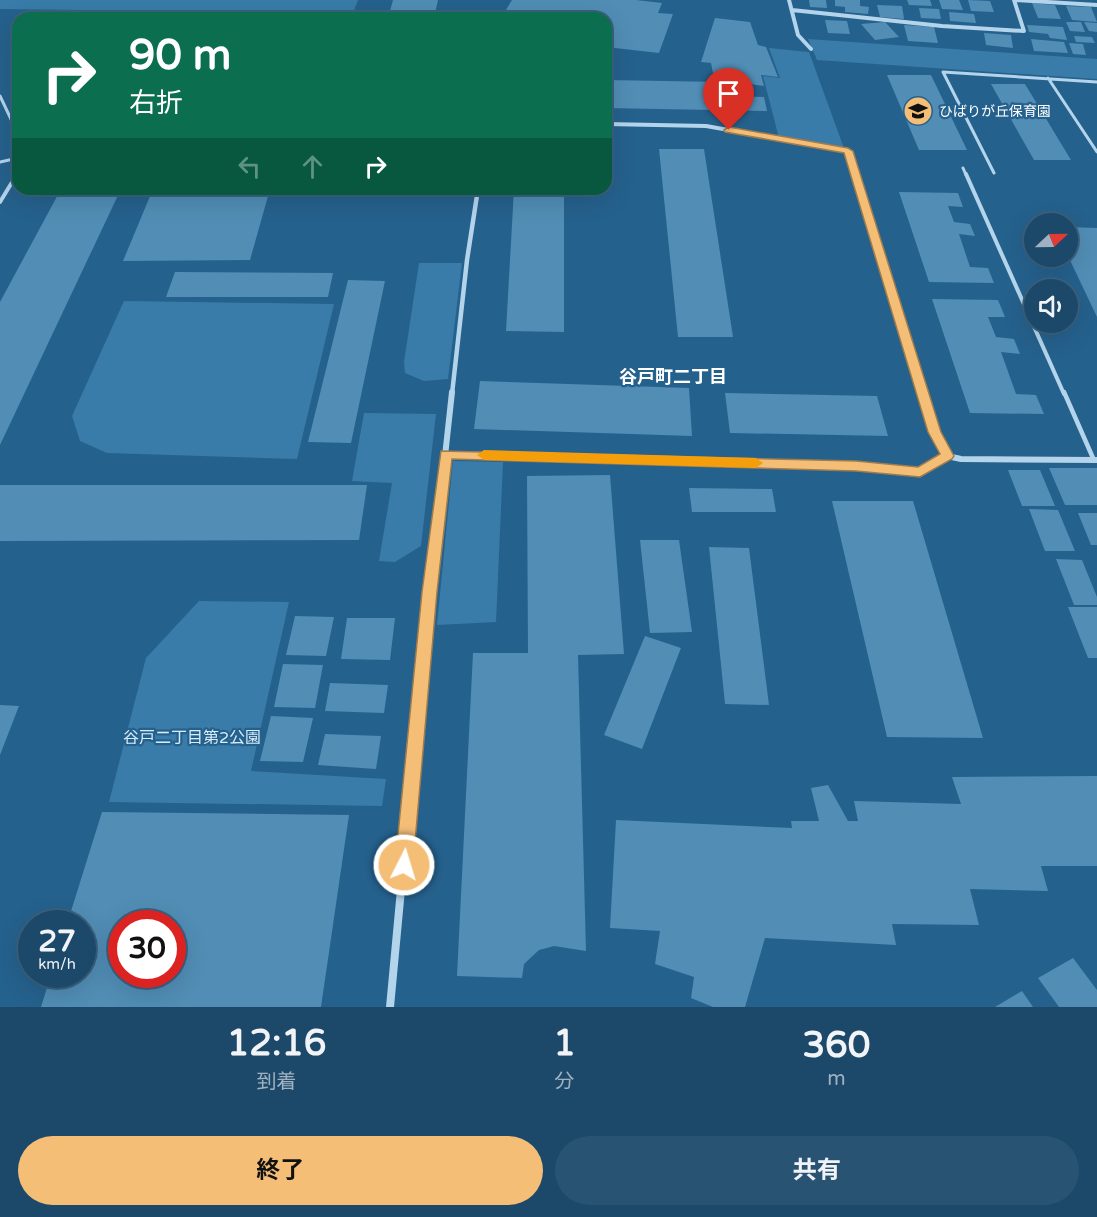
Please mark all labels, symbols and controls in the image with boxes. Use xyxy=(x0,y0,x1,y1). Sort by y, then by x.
text: 90 m xyxy=(129,30,231,81)
icon: right xyxy=(30,36,108,114)
pin xyxy=(703,68,754,130)
icon: arrive xyxy=(712,77,745,110)
text: 右折 xyxy=(129,87,183,120)
school or university icon: ひばりが丘保育園 xyxy=(902,95,934,127)
place label: ひばりが丘保育園 xyxy=(939,103,1051,120)
icon: left xyxy=(233,150,266,183)
icon: ahead xyxy=(296,150,329,183)
icon: right xyxy=(359,150,392,183)
north arrow xyxy=(1024,213,1078,267)
map controls xyxy=(1024,213,1078,333)
button: sound xyxy=(1024,279,1078,333)
district label: 谷戸町二丁目 xyxy=(619,366,727,388)
park label: 谷戸二丁目第2公園 xyxy=(123,728,261,748)
position arrow xyxy=(372,833,436,897)
speed limit sign: 30 xyxy=(108,910,186,988)
text: 27 xyxy=(38,923,76,960)
text: km/h xyxy=(38,955,76,973)
text: 12:16 xyxy=(227,1022,326,1065)
text: 1 xyxy=(553,1022,576,1065)
text: 360 xyxy=(802,1024,870,1067)
text: m xyxy=(827,1067,846,1091)
text: 到着 xyxy=(257,1070,297,1094)
text: 分 xyxy=(554,1070,574,1094)
button: 終了 xyxy=(18,1136,543,1205)
button: 共有 xyxy=(555,1136,1079,1205)

